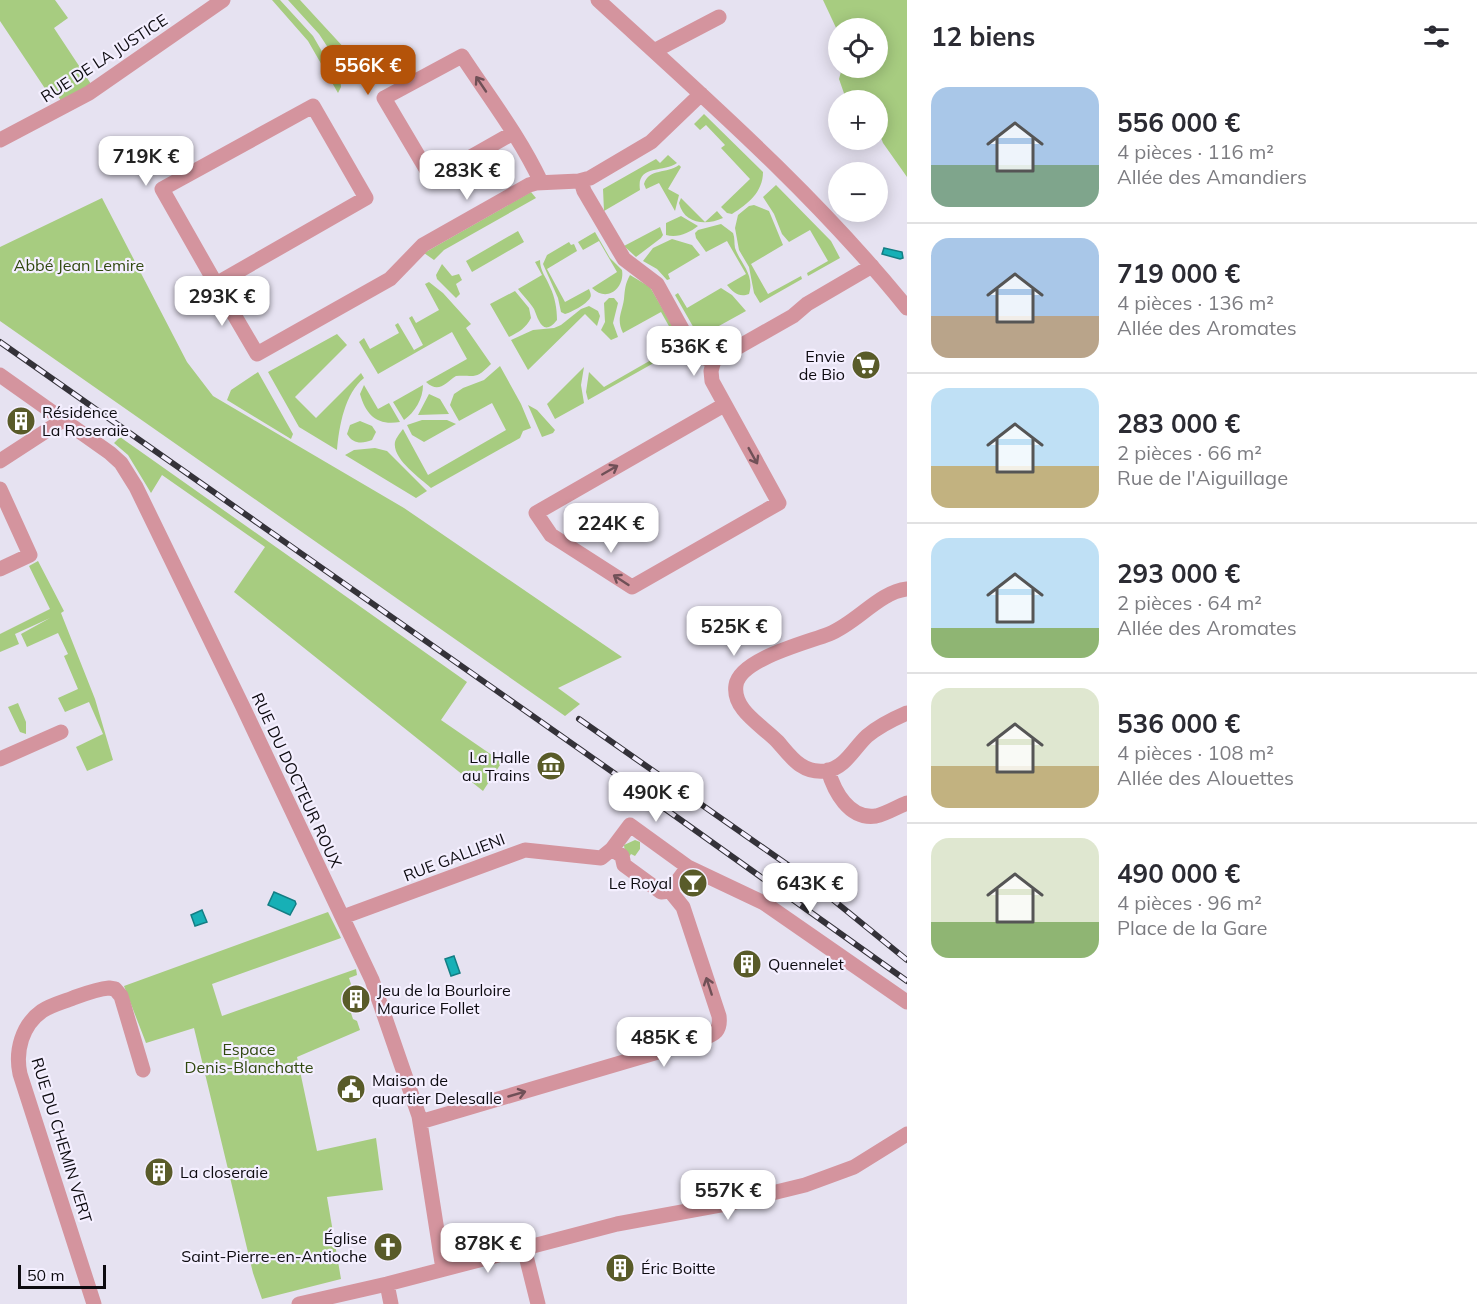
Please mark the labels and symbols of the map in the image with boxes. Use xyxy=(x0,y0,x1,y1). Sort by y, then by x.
street label: RUE DE LA JUSTICE xyxy=(37,10,171,106)
pin: 556K € xyxy=(319,45,417,96)
one-way arrow xyxy=(475,77,487,93)
pin: 719K € xyxy=(97,136,195,187)
pin: 283K € xyxy=(418,150,516,201)
park label: Abbé Jean Lemire xyxy=(14,255,144,275)
pin: 293K € xyxy=(173,276,271,327)
pin: 536K € xyxy=(645,326,743,377)
place label: Envie de Bio xyxy=(799,346,845,384)
supermarket icon: Envie de Bio xyxy=(850,349,882,381)
place label: Résidence La Roseraie xyxy=(42,402,129,440)
building icon: Résidence La Roseraie xyxy=(5,405,37,437)
one-way arrow xyxy=(747,447,759,464)
one-way arrow xyxy=(601,464,618,476)
pin: 224K € xyxy=(562,503,660,554)
one-way arrow xyxy=(613,573,630,585)
pin: 525K € xyxy=(685,606,783,657)
street label: RUE DU DOCTEUR ROUX xyxy=(248,689,347,871)
place label: La Halle au Trains xyxy=(462,747,530,785)
museum icon: La Halle au Trains xyxy=(535,750,567,782)
pin: 490K € xyxy=(607,772,705,823)
street label: RUE GALLIENI xyxy=(401,829,507,885)
pin: 643K € xyxy=(761,863,859,914)
bar icon: Le Royal xyxy=(677,867,709,899)
place label: Le Royal xyxy=(609,873,672,893)
building icon: Quennelet xyxy=(731,948,763,980)
place label: Quennelet xyxy=(768,954,844,974)
one-way arrow xyxy=(702,977,713,996)
place label: Jeu de la Bourloire Maurice Follet xyxy=(377,980,511,1018)
building icon: Jeu de la Bourloire Maurice Follet xyxy=(340,983,372,1015)
pin: 485K € xyxy=(615,1017,713,1068)
park label: Espace Denis-Blanchatte xyxy=(185,1039,313,1077)
street label: RUE DU CHEMIN VERT xyxy=(27,1055,97,1225)
place label: Maison de quartier Delesalle xyxy=(372,1070,502,1108)
public building icon: Maison de quartier Delesalle xyxy=(335,1073,367,1105)
one-way arrow xyxy=(507,1088,526,1100)
building icon: La closeraie xyxy=(143,1156,175,1188)
place label: La closeraie xyxy=(180,1162,268,1182)
pin: 557K € xyxy=(679,1170,777,1221)
pin: 878K € xyxy=(439,1223,537,1274)
place label: Église Saint-Pierre-en-Antioche xyxy=(181,1228,367,1266)
church icon: Église Saint-Pierre-en-Antioche xyxy=(372,1231,404,1263)
building icon: Éric Boitte xyxy=(604,1252,636,1284)
place label: Éric Boitte xyxy=(641,1258,716,1278)
scale bar xyxy=(18,1262,106,1290)

